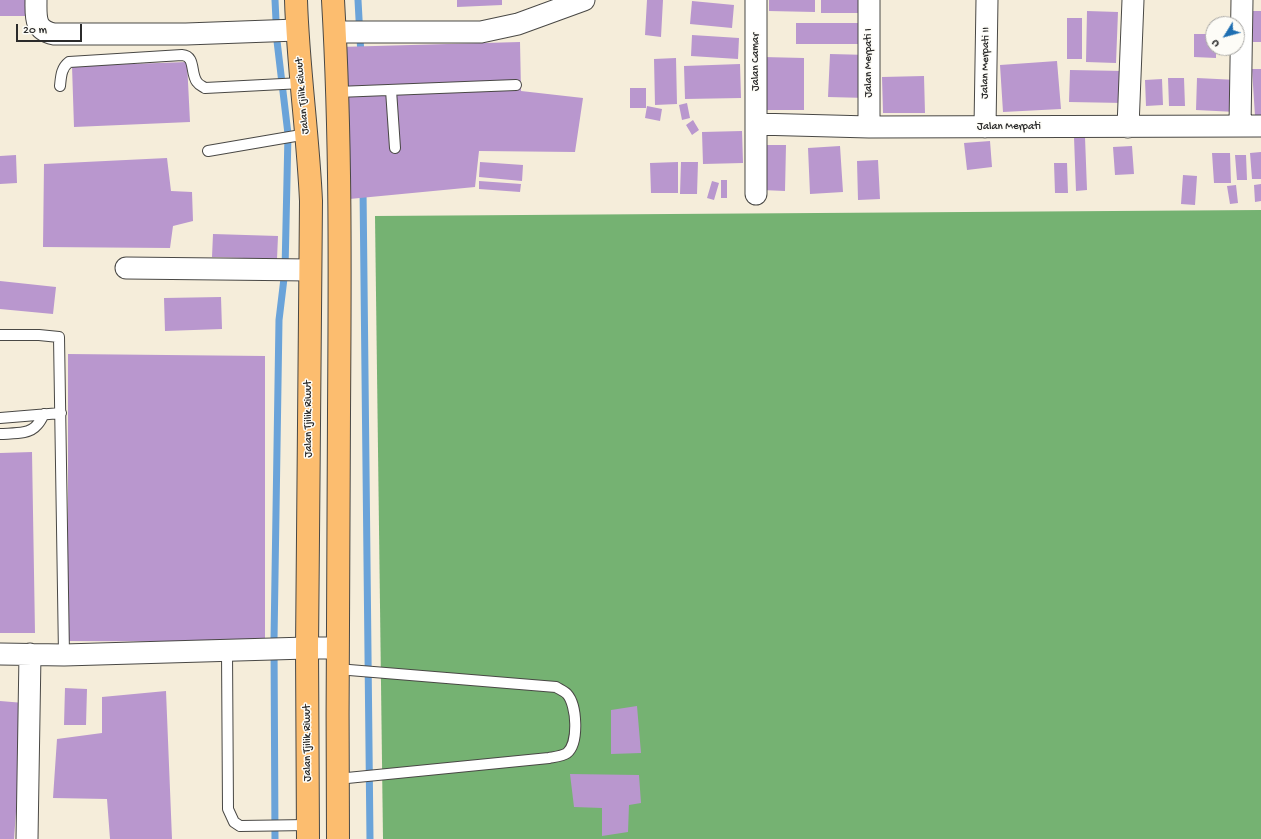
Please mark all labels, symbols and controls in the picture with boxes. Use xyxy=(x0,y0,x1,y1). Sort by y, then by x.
scale bar xyxy=(18,16,84,42)
north arrow xyxy=(1205,16,1245,56)
text: 20 m xyxy=(23,24,47,38)
street label: Jalan Merpati II xyxy=(979,27,993,99)
street label: Jalan Merpati I xyxy=(862,28,876,98)
street label: Jalan Camar xyxy=(749,33,763,91)
text: U xyxy=(1210,36,1223,49)
street label: Jalan Tjilik Riwut xyxy=(293,57,313,135)
street label: Jalan Merpati xyxy=(977,120,1041,134)
street label: Jalan Tjilik Riwut xyxy=(302,381,316,457)
street label: Jalan Tjilik Riwut xyxy=(301,705,315,781)

